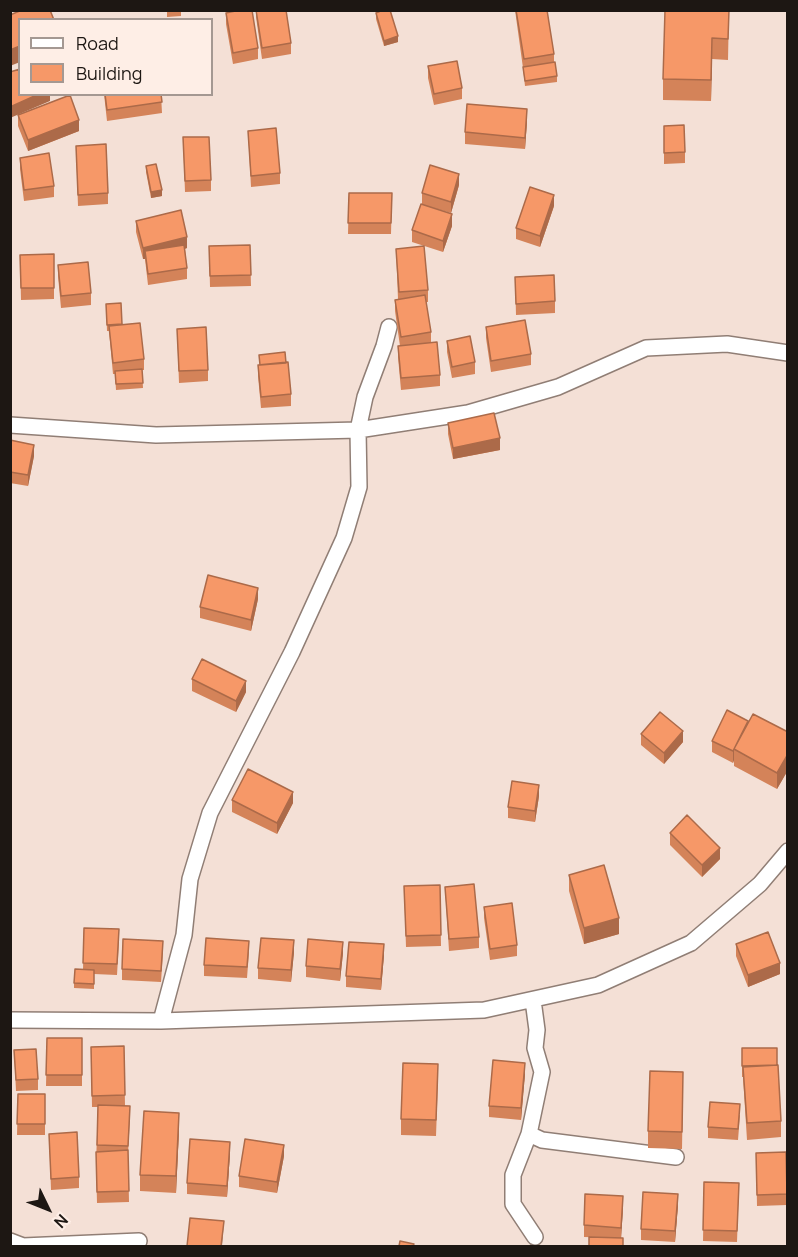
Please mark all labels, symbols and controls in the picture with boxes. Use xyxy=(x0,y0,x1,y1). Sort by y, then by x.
legend xyxy=(18,18,213,96)
text: Road xyxy=(76,31,119,55)
text: Building xyxy=(76,61,142,85)
north arrow xyxy=(18,1179,78,1239)
text: N xyxy=(49,1210,73,1233)

